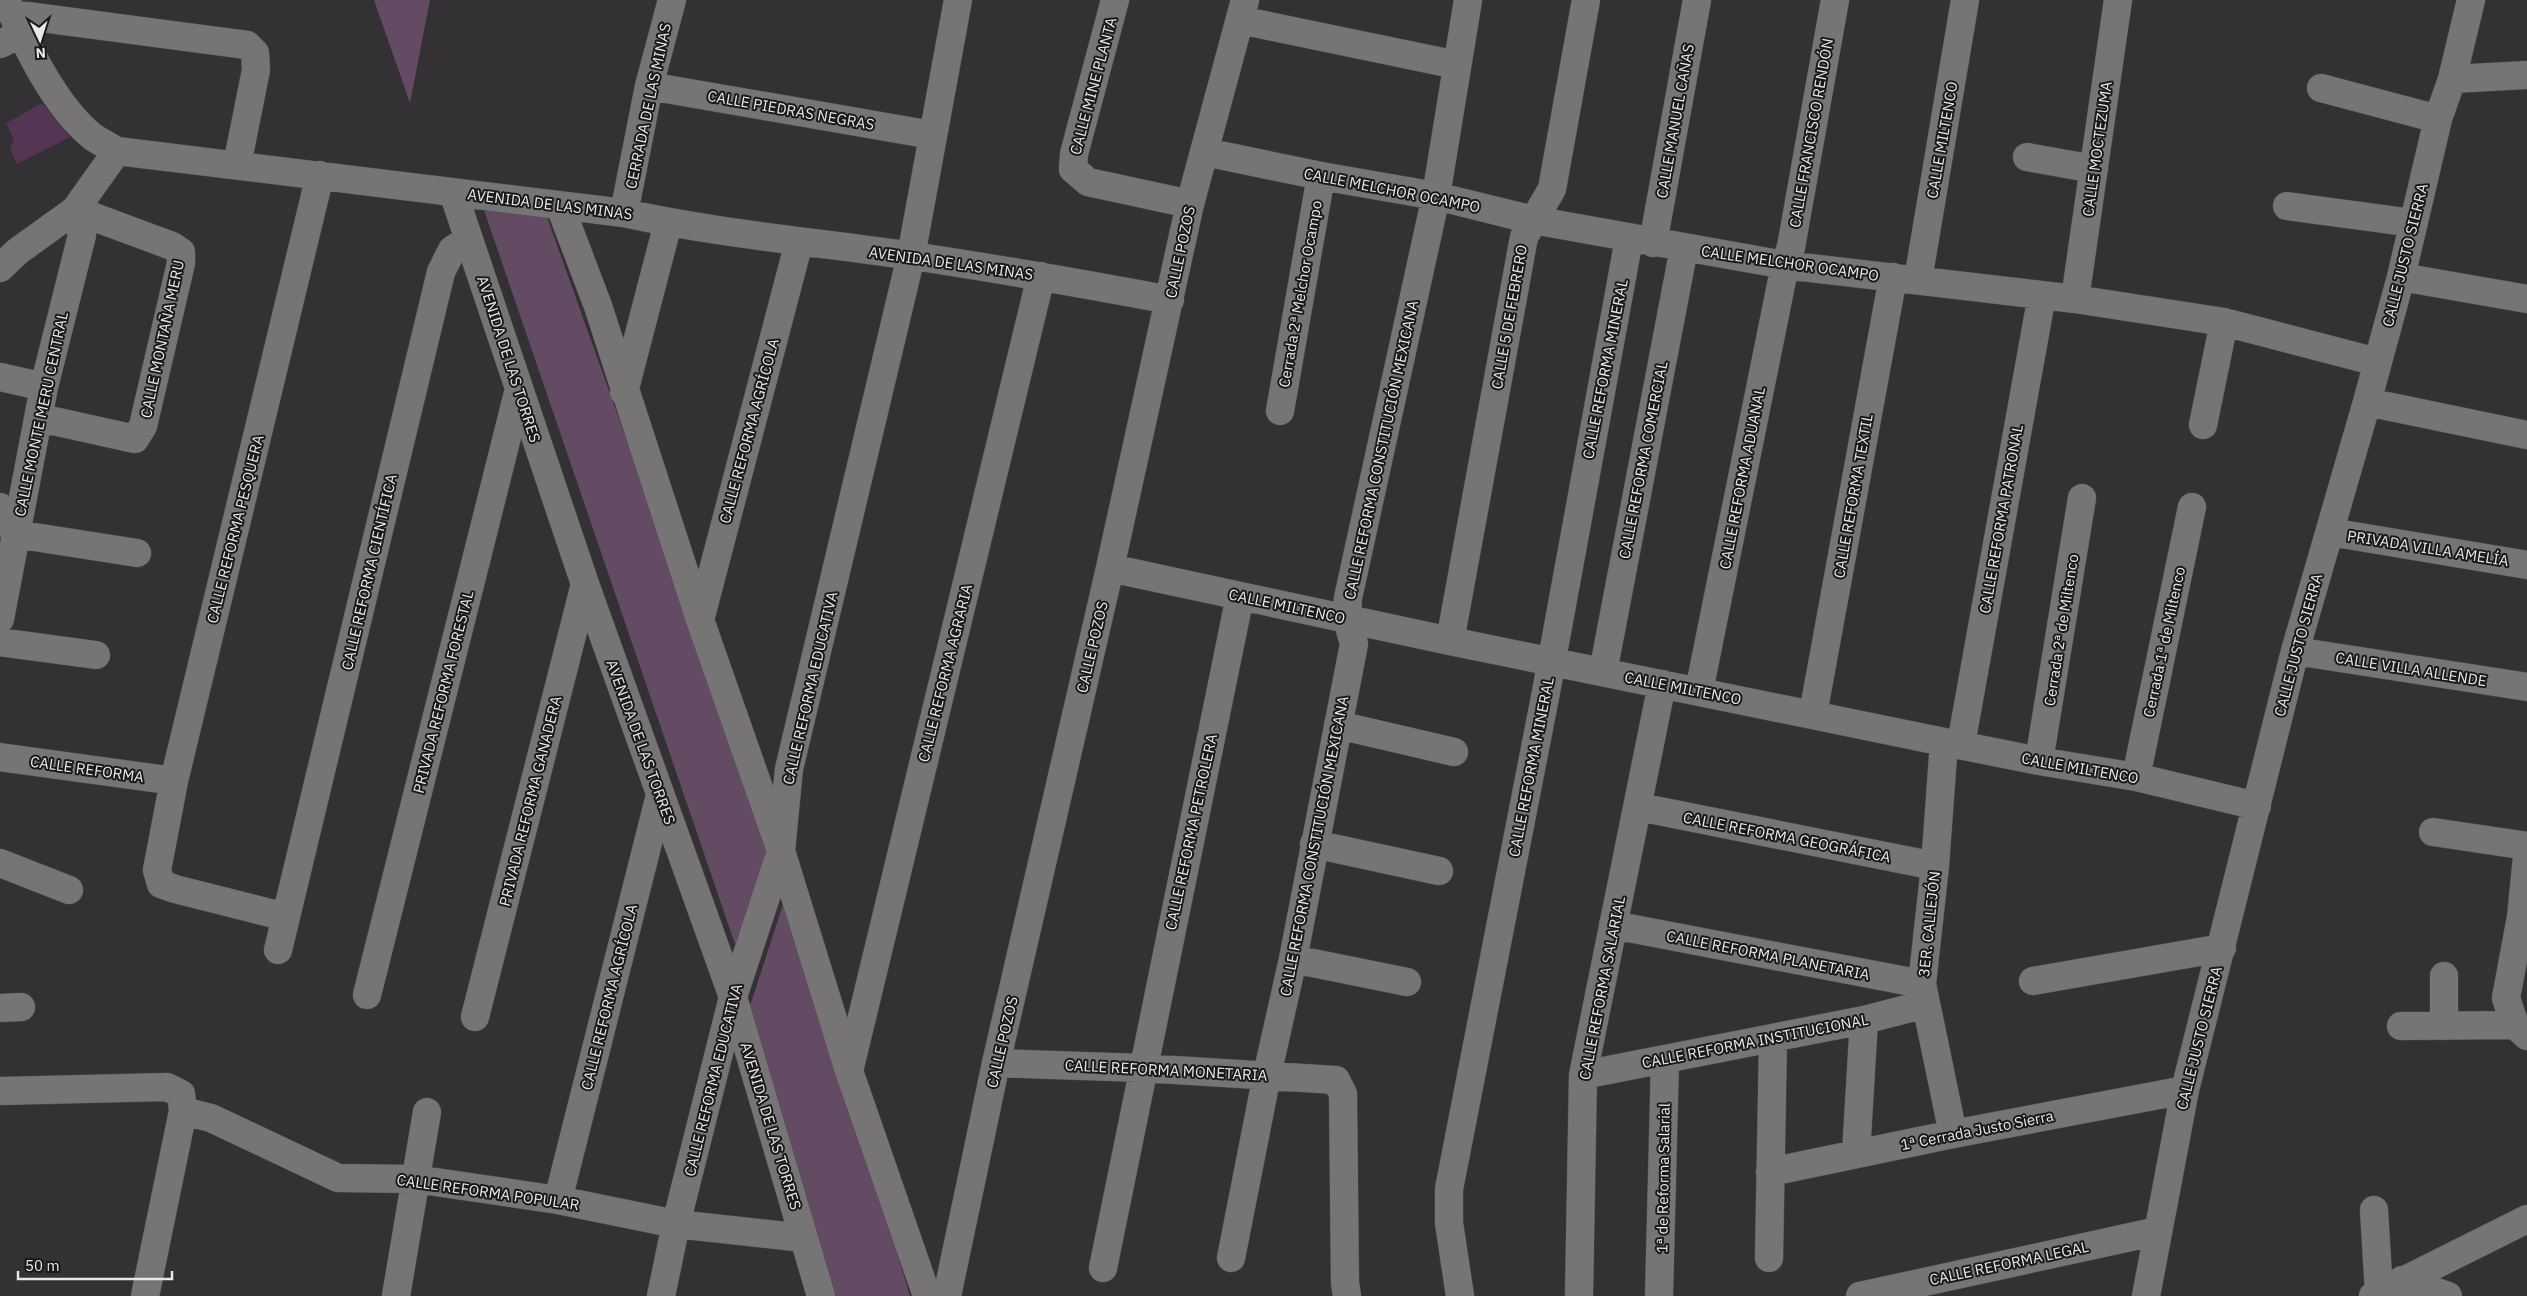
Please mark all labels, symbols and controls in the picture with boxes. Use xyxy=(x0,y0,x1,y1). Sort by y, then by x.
north arrow xyxy=(15,15,65,65)
street label: CALLE MINE PLANTA xyxy=(1065,15,1121,157)
street label: CERRADA DE LAS MINAS xyxy=(621,21,675,191)
street label: CALLE FRANCISCO RENDÓN xyxy=(1785,37,1837,229)
street label: CALLE MANUEL CAÑAS xyxy=(1652,42,1698,200)
text: N xyxy=(35,44,47,62)
street label: CALLE MILTENCO xyxy=(1922,80,1962,200)
street label: CALLE MOCTEZUMA xyxy=(2078,80,2116,218)
street label: CALLE PIEDRAS NEGRAS xyxy=(706,86,876,134)
street label: CALLE MELCHOR OCAMPO xyxy=(1302,164,1482,216)
street label: CALLE JUSTO SIERRA xyxy=(2378,181,2432,329)
street label: AVENIDA DE LAS MINAS xyxy=(467,184,633,224)
street label: Cerrada 2ª Melchor Ocampo xyxy=(1274,199,1326,389)
street label: CALLE POZOS xyxy=(1161,204,1199,300)
street label: CALLE MELCHOR OCAMPO xyxy=(1700,241,1880,285)
street label: AVENIDA DE LAS MINAS xyxy=(868,242,1034,284)
street label: CALLE 5 DE FEBRERO xyxy=(1487,243,1531,391)
street label: CALLE MONTAÑA MERU xyxy=(136,258,188,420)
street label: AVENIDA DE LAS TORRES xyxy=(473,273,545,445)
street label: CALLE REFORMA MINERAL xyxy=(1578,277,1632,460)
street label: CALLE REFORMA CONSTITUCIÓN MEXICANA xyxy=(1340,298,1422,601)
street label: CALLE MONTE MERU CENTRAL xyxy=(10,310,72,518)
street label: CALLE REFORMA AGRÍCOLA xyxy=(715,336,783,526)
street label: CALLE REFORMA COMERCIAL xyxy=(1615,359,1672,560)
street label: CALLE REFORMA ADUANAL xyxy=(1715,385,1769,571)
street label: CALLE REFORMA TEXTIL xyxy=(1829,412,1877,580)
street label: CALLE REFORMA PATRONAL xyxy=(1975,422,2027,615)
street label: CALLE REFORMA PESQUERA xyxy=(202,432,268,625)
street label: CALLE REFORMA CIENTÍFICA xyxy=(337,472,401,672)
street label: PRIVADA VILLA AMELÍA xyxy=(2346,526,2510,570)
street label: Cerrada 2ª de Miltenco xyxy=(2040,553,2082,707)
street label: Cerrada 1ª de Miltenco xyxy=(2139,565,2189,719)
street label: CALLE JUSTO SIERRA xyxy=(2270,571,2326,719)
street label: CALLE REFORMA AGRARIA xyxy=(914,582,976,764)
street label: CALLE MILTENCO xyxy=(1227,584,1347,628)
street label: PRIVADA REFORMA FORESTAL xyxy=(409,588,478,795)
street label: CALLE REFORMA EDUCATIVA xyxy=(778,589,842,787)
street label: CALLE POZOS xyxy=(1072,599,1112,695)
street label: CALLE VILLA ALLENDE xyxy=(2334,648,2488,690)
street label: AVENIDA DE LAS TORRES xyxy=(602,657,680,827)
street label: CALLE MILTENCO xyxy=(1623,667,1743,709)
street label: CALLE REFORMA MINERAL xyxy=(1504,675,1558,858)
street label: PRIVADA REFORMA GANADERA xyxy=(495,693,565,908)
street label: CALLE REFORMA CONSTITUCIÓN MEXICANA xyxy=(1276,694,1353,998)
street label: CALLE REFORMA PETROLERA xyxy=(1161,732,1221,932)
street label: CALLE MILTENCO xyxy=(2020,748,2140,788)
street label: CALLE REFORMA xyxy=(29,752,146,786)
street label: CALLE REFORMA GEOGRÁFICA xyxy=(1682,808,1893,867)
street label: 3ER. CALLEJÓN xyxy=(1914,870,1944,978)
street label: CALLE REFORMA SALARIAL xyxy=(1575,894,1629,1081)
street label: CALLE REFORMA AGRÍCOLA xyxy=(577,902,641,1092)
street label: CALLE REFORMA PLANETARIA xyxy=(1665,926,1872,984)
street label: CALLE JUSTO SIERRA xyxy=(2172,964,2226,1112)
street label: CALLE REFORMA EDUCATIVA xyxy=(680,981,746,1178)
street label: CALLE POZOS xyxy=(982,994,1022,1090)
street label: CALLE REFORMA INSTITUCIONAL xyxy=(1640,1010,1870,1072)
street label: AVENIDA DE LAS TORRES xyxy=(736,1040,806,1212)
street label: CALLE REFORMA MONETARIA xyxy=(1064,1055,1268,1085)
street label: 1ª de Reforma Salarial xyxy=(1652,1103,1674,1253)
street label: 1ª Cerrada Justo Sierra xyxy=(1899,1106,2055,1154)
street label: CALLE REFORMA POPULAR xyxy=(395,1170,581,1214)
street label: CALLE REFORMA LEGAL xyxy=(1928,1237,2091,1289)
scale bar xyxy=(18,1248,171,1280)
text: 50 m xyxy=(25,1256,60,1275)

